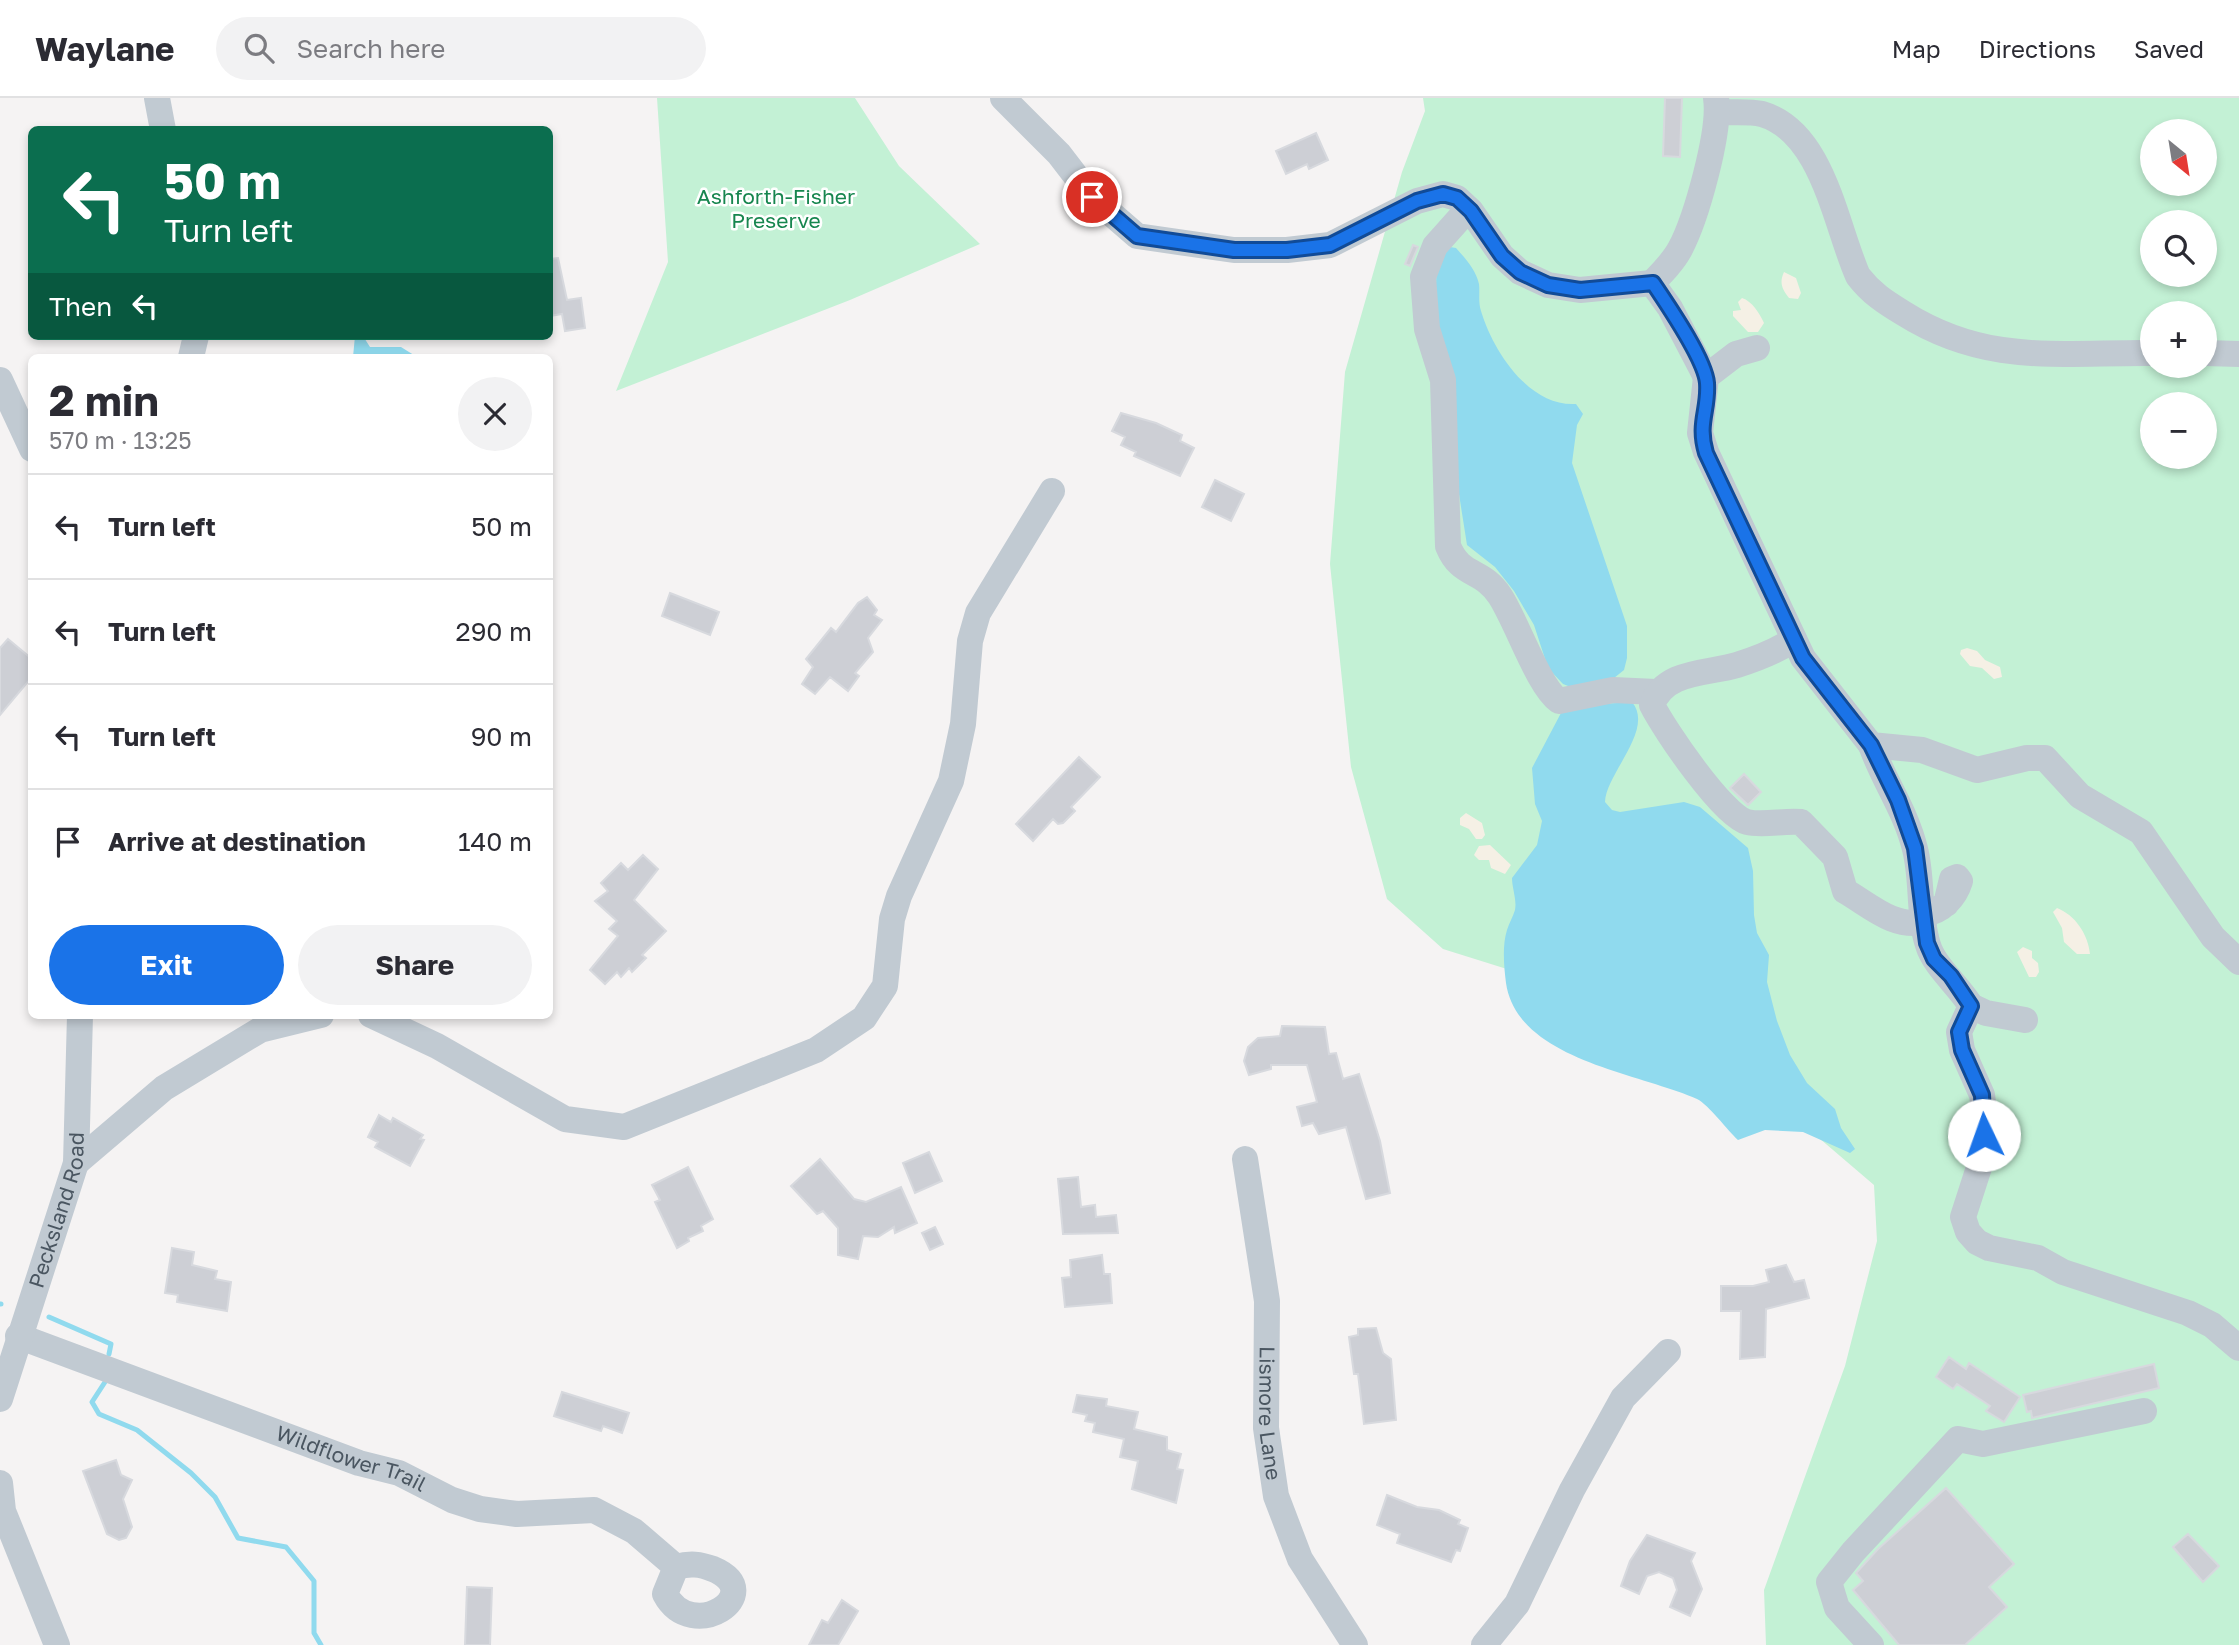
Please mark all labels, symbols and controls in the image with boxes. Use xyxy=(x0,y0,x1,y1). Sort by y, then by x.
search box xyxy=(216,17,706,80)
text: Waylane xyxy=(35,29,174,68)
icon: search xyxy=(240,29,278,67)
text: Search here xyxy=(296,33,445,64)
text: Map xyxy=(1892,34,1941,63)
text: Directions xyxy=(1979,34,2096,63)
text: Saved xyxy=(2134,34,2204,63)
north arrow xyxy=(2140,119,2217,196)
map controls xyxy=(2140,119,2217,469)
text: 50 m xyxy=(164,151,281,210)
icon: left xyxy=(49,154,140,245)
pin xyxy=(1062,167,1122,227)
icon: arrive xyxy=(1073,178,1111,216)
park label: Ashforth-Fisher Preserve xyxy=(697,183,855,233)
button: search xyxy=(2140,210,2217,287)
text: Turn left xyxy=(164,211,293,249)
icon: left xyxy=(126,287,164,325)
text: Then xyxy=(49,291,112,322)
button: + xyxy=(2140,301,2217,378)
text: 2 min xyxy=(49,375,159,425)
button: close xyxy=(458,377,532,451)
button: − xyxy=(2140,392,2217,469)
text: 570 m · 13:25 xyxy=(49,426,192,454)
icon: left xyxy=(49,508,87,546)
text: Turn left xyxy=(108,511,216,542)
text: 50 m xyxy=(471,511,532,542)
icon: left xyxy=(49,613,87,651)
text: Turn left xyxy=(108,616,216,647)
text: 290 m xyxy=(456,616,532,647)
icon: left xyxy=(49,718,87,756)
text: Turn left xyxy=(108,721,216,752)
text: 90 m xyxy=(471,721,532,752)
icon: arrive xyxy=(49,823,87,861)
text: Arrive at destination xyxy=(108,826,366,857)
text: 140 m xyxy=(458,826,532,857)
button: Exit xyxy=(49,925,284,1005)
button: Share xyxy=(298,925,532,1005)
position arrow xyxy=(1947,1098,2021,1172)
street label: Pecksland Road xyxy=(23,1132,89,1291)
street label: Lismore Lane xyxy=(1254,1346,1288,1482)
street label: Wildflower Trail xyxy=(273,1419,431,1497)

